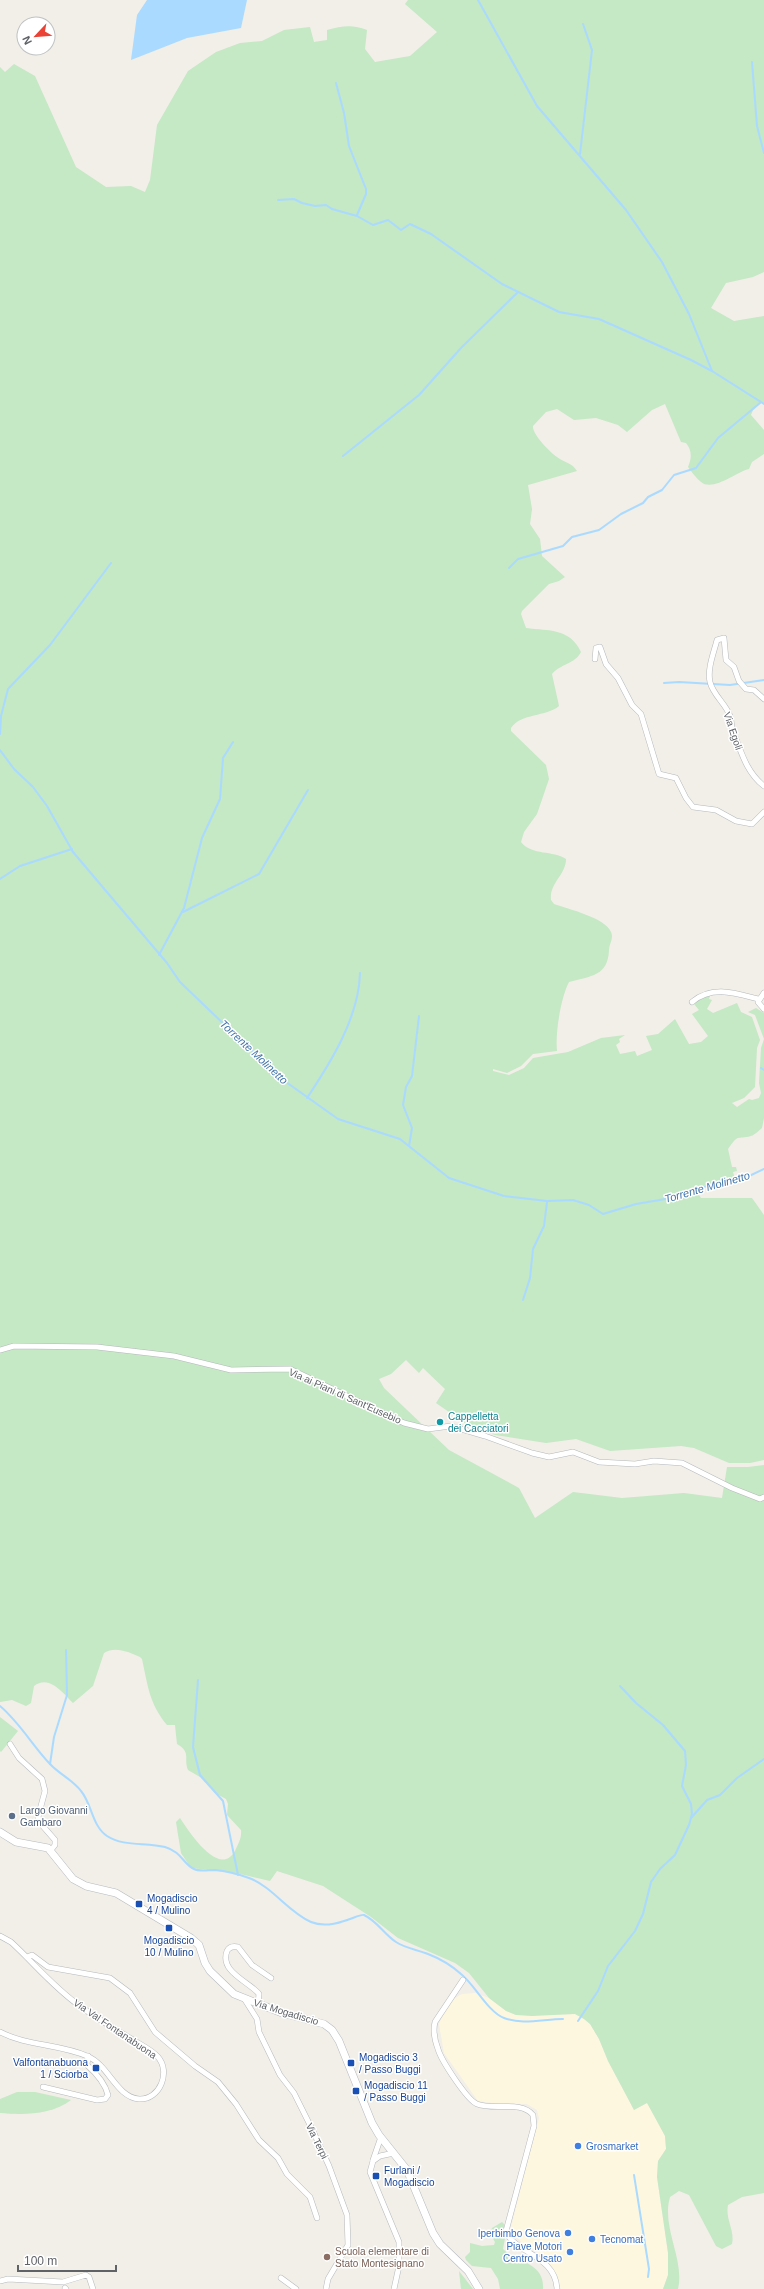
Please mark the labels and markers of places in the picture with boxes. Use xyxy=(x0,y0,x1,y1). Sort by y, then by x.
place label: Cappelletta dei Cacciatori xyxy=(448,1411,509,1434)
marker: Cappelletta dei Cacciatori xyxy=(435,1417,445,1427)
place label: Largo Giovanni Gambaro xyxy=(20,1805,88,1828)
marker: Largo Giovanni Gambaro xyxy=(7,1811,17,1821)
place label: Mogadiscio 4 / Mulino xyxy=(147,1893,198,1916)
marker: Mogadiscio 4 / Mulino xyxy=(134,1899,144,1909)
marker: Mogadiscio 10 / Mulino xyxy=(164,1923,174,1933)
place label: Mogadiscio 10 / Mulino xyxy=(144,1935,195,1958)
place label: Mogadiscio 3 / Passo Buggi xyxy=(359,2052,421,2075)
place label: Valfontanabuona 1 / Sciorba xyxy=(13,2057,88,2080)
marker: Mogadiscio 3 / Passo Buggi xyxy=(346,2058,356,2068)
marker: Valfontanabuona 1 / Sciorba xyxy=(91,2063,101,2073)
place label: Mogadiscio 11 / Passo Buggi xyxy=(364,2080,428,2103)
marker: Mogadiscio 11 / Passo Buggi xyxy=(351,2086,361,2096)
marker: Grosmarket xyxy=(573,2141,583,2151)
place label: Grosmarket xyxy=(586,2141,638,2152)
place label: Furlani / Mogadiscio xyxy=(384,2165,435,2188)
marker: Furlani / Mogadiscio xyxy=(371,2171,381,2181)
place label: Iperbimbo Genova xyxy=(478,2228,560,2239)
marker: Iperbimbo Genova xyxy=(563,2228,573,2238)
marker: Tecnomat xyxy=(587,2234,597,2244)
place label: Tecnomat xyxy=(600,2234,644,2245)
place label: Piave Motori Centro Usato xyxy=(503,2241,562,2264)
place label: Scuola elementare di Stato Montesignano xyxy=(335,2246,429,2269)
marker: Piave Motori Centro Usato xyxy=(565,2247,575,2257)
marker: Scuola elementare di Stato Montesignano xyxy=(322,2252,332,2262)

